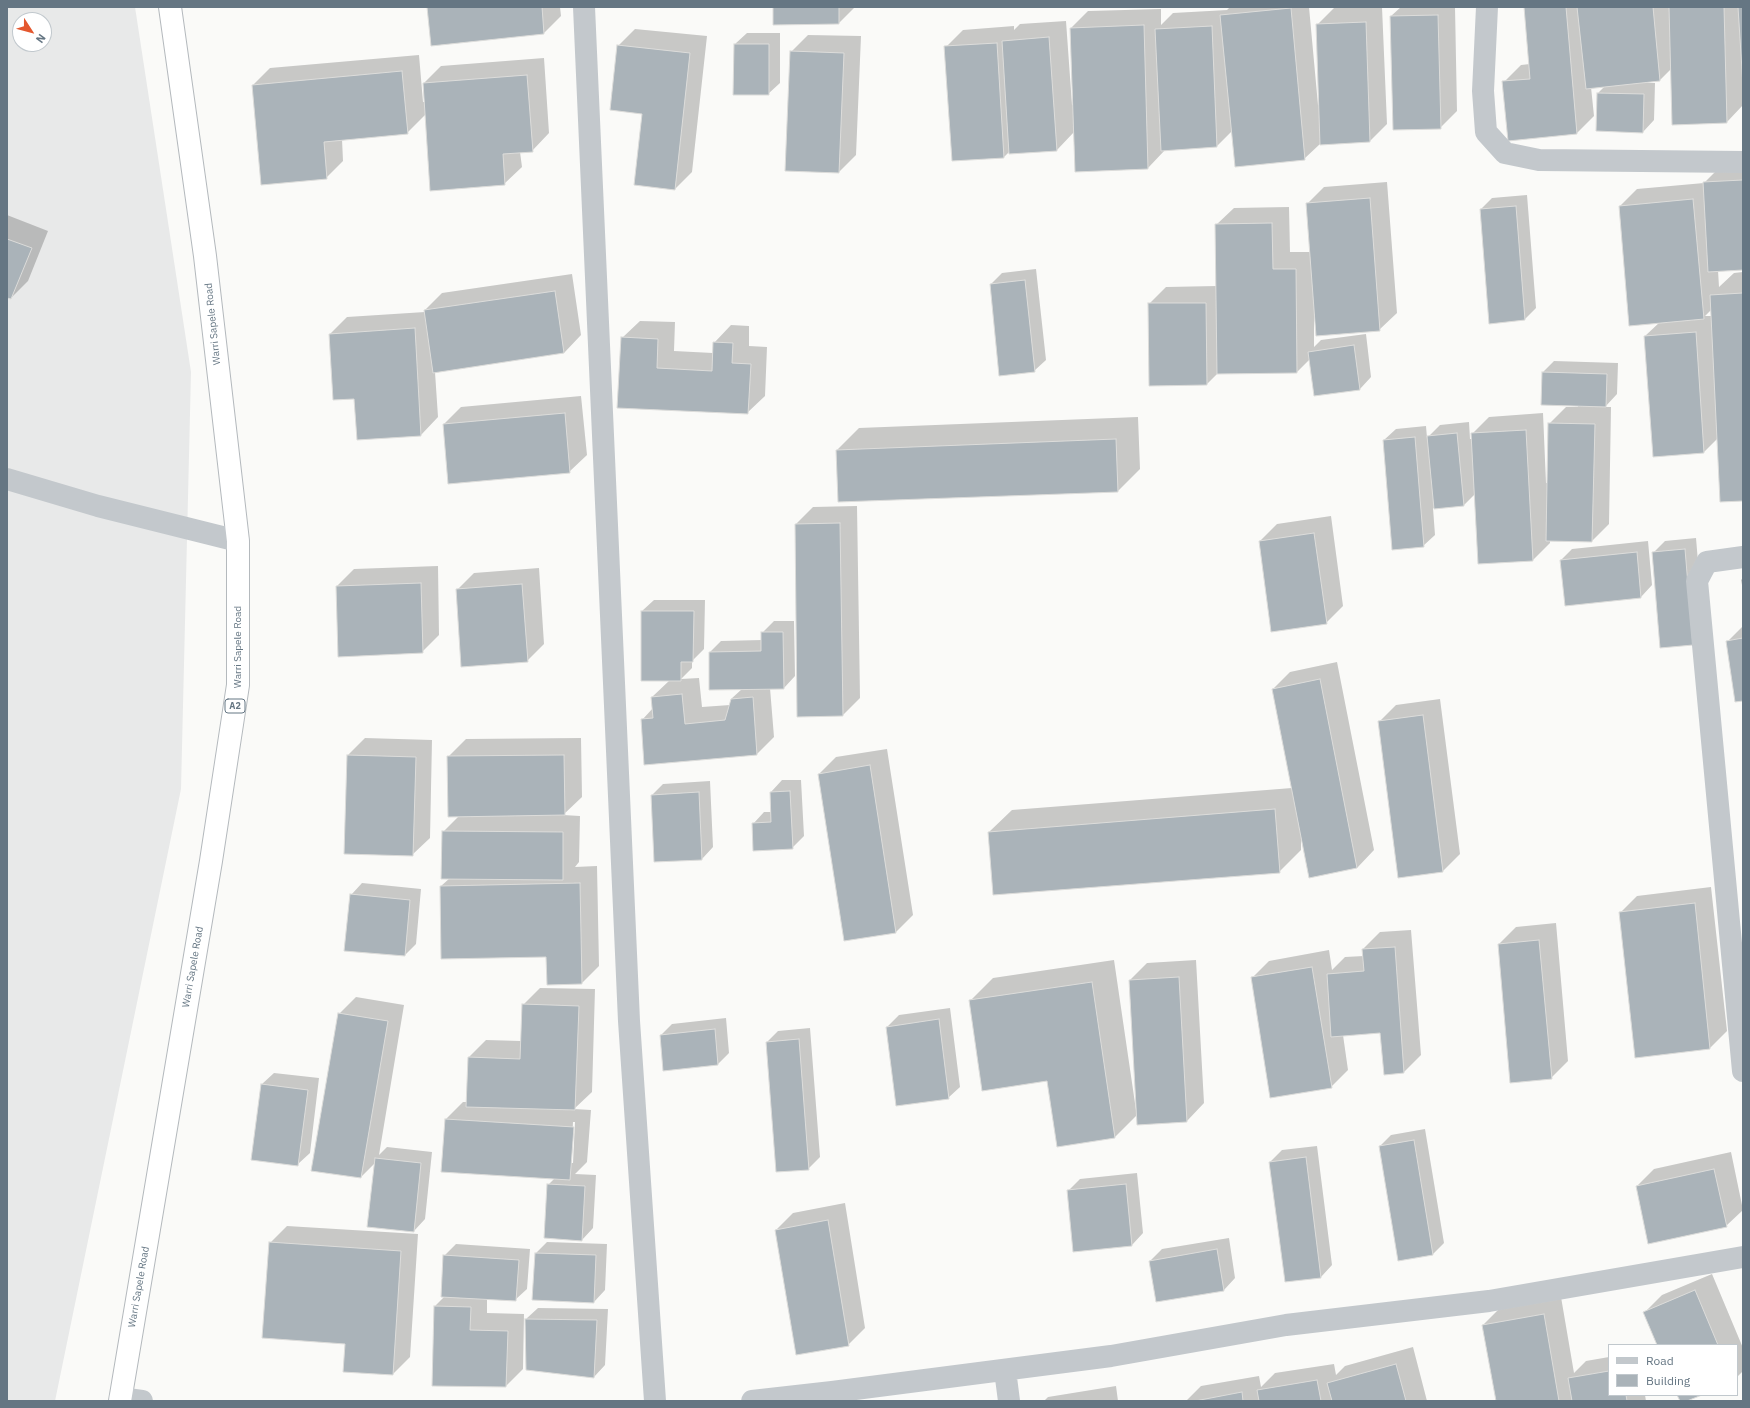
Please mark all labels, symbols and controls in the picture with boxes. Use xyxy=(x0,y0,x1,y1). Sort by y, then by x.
north arrow xyxy=(12,12,52,52)
text: N xyxy=(33,31,49,46)
street label: Warri Sapele Road xyxy=(203,282,223,366)
street label: Warri Sapele Road xyxy=(232,606,244,688)
road number: A2 xyxy=(225,699,245,713)
street label: Warri Sapele Road xyxy=(180,925,206,1009)
street label: Warri Sapele Road xyxy=(126,1245,152,1329)
legend xyxy=(1608,1344,1738,1396)
text: Road xyxy=(1646,1353,1674,1368)
text: Building xyxy=(1646,1373,1690,1388)

